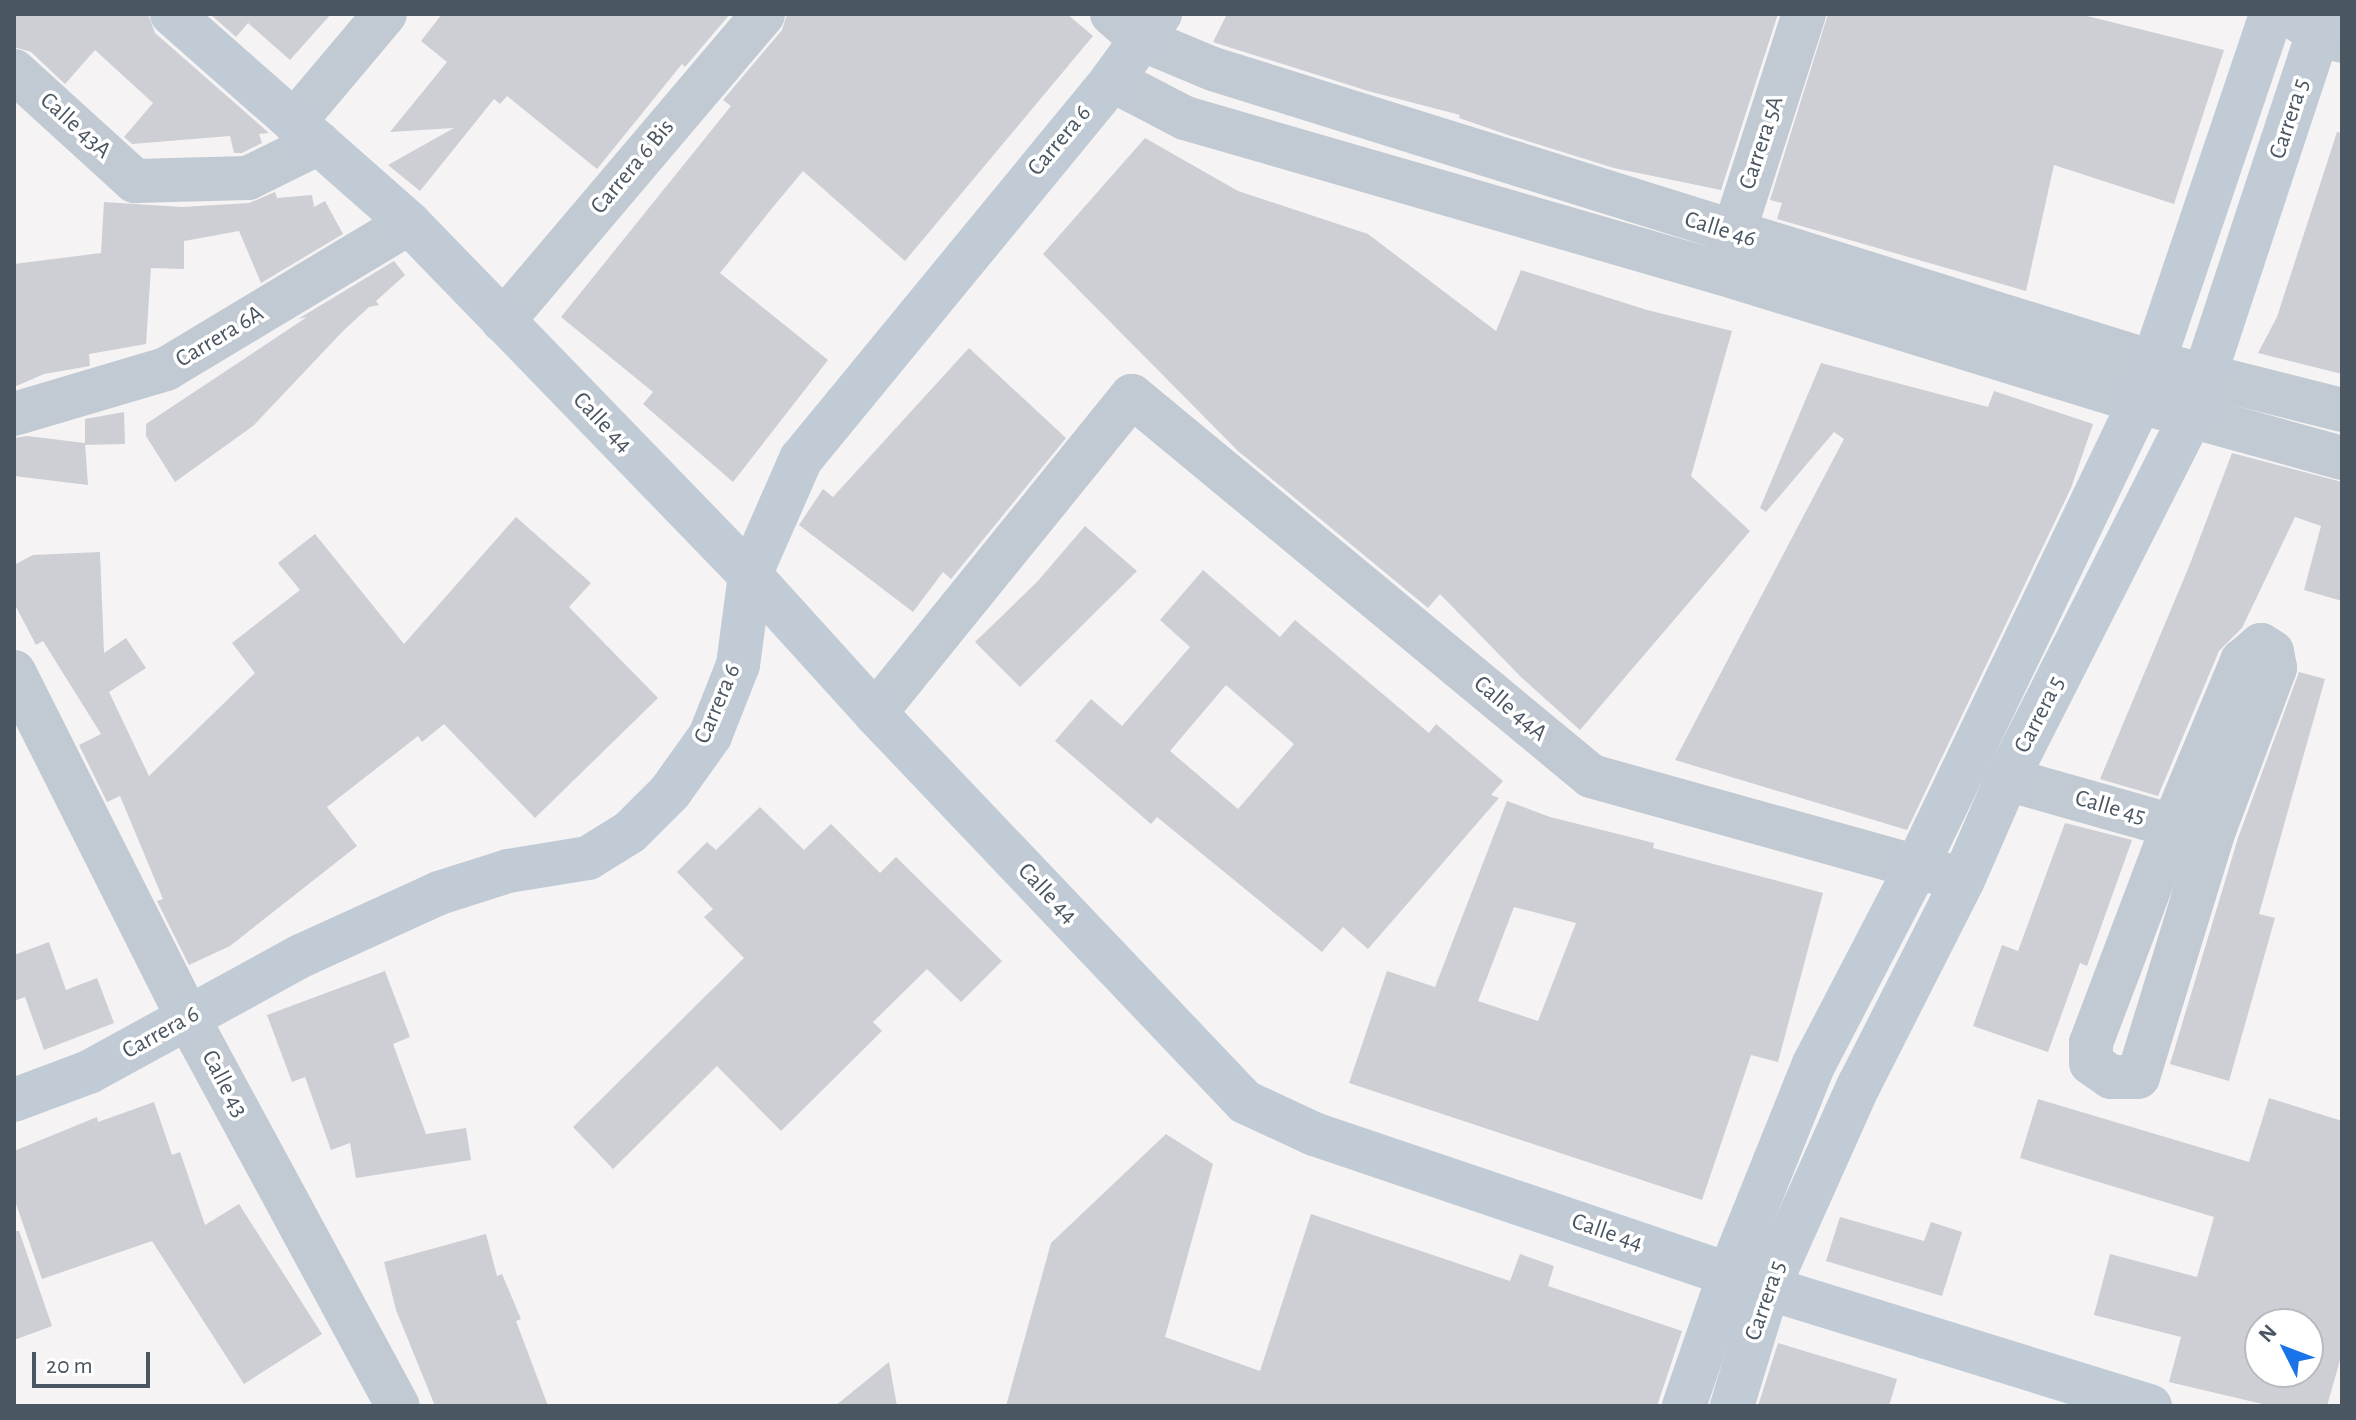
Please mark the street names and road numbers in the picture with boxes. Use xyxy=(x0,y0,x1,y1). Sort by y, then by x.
street label: Carrera 5 xyxy=(2264,75,2316,163)
street label: Calle 43A xyxy=(34,87,116,165)
street label: Carrera 5A xyxy=(1733,93,1791,193)
street label: Carrera 6 xyxy=(1022,100,1098,182)
street label: Carrera 6 Bis xyxy=(585,114,681,220)
street label: Calle 46 xyxy=(1681,206,1759,254)
street label: Carrera 6A xyxy=(171,300,269,374)
street label: Calle 44 xyxy=(566,387,638,459)
street label: Carrera 6 xyxy=(688,660,748,748)
street label: Calle 44A xyxy=(1467,670,1553,748)
street label: Carrera 5 xyxy=(2008,672,2072,758)
street label: Calle 45 xyxy=(2071,784,2149,832)
street label: Calle 44 xyxy=(1011,858,1083,930)
street label: Carrera 6 xyxy=(117,1000,205,1066)
street label: Calle 43 xyxy=(194,1046,254,1122)
street label: Calle 44 xyxy=(1568,1207,1646,1259)
street label: Carrera 5 xyxy=(1739,1257,1793,1345)

